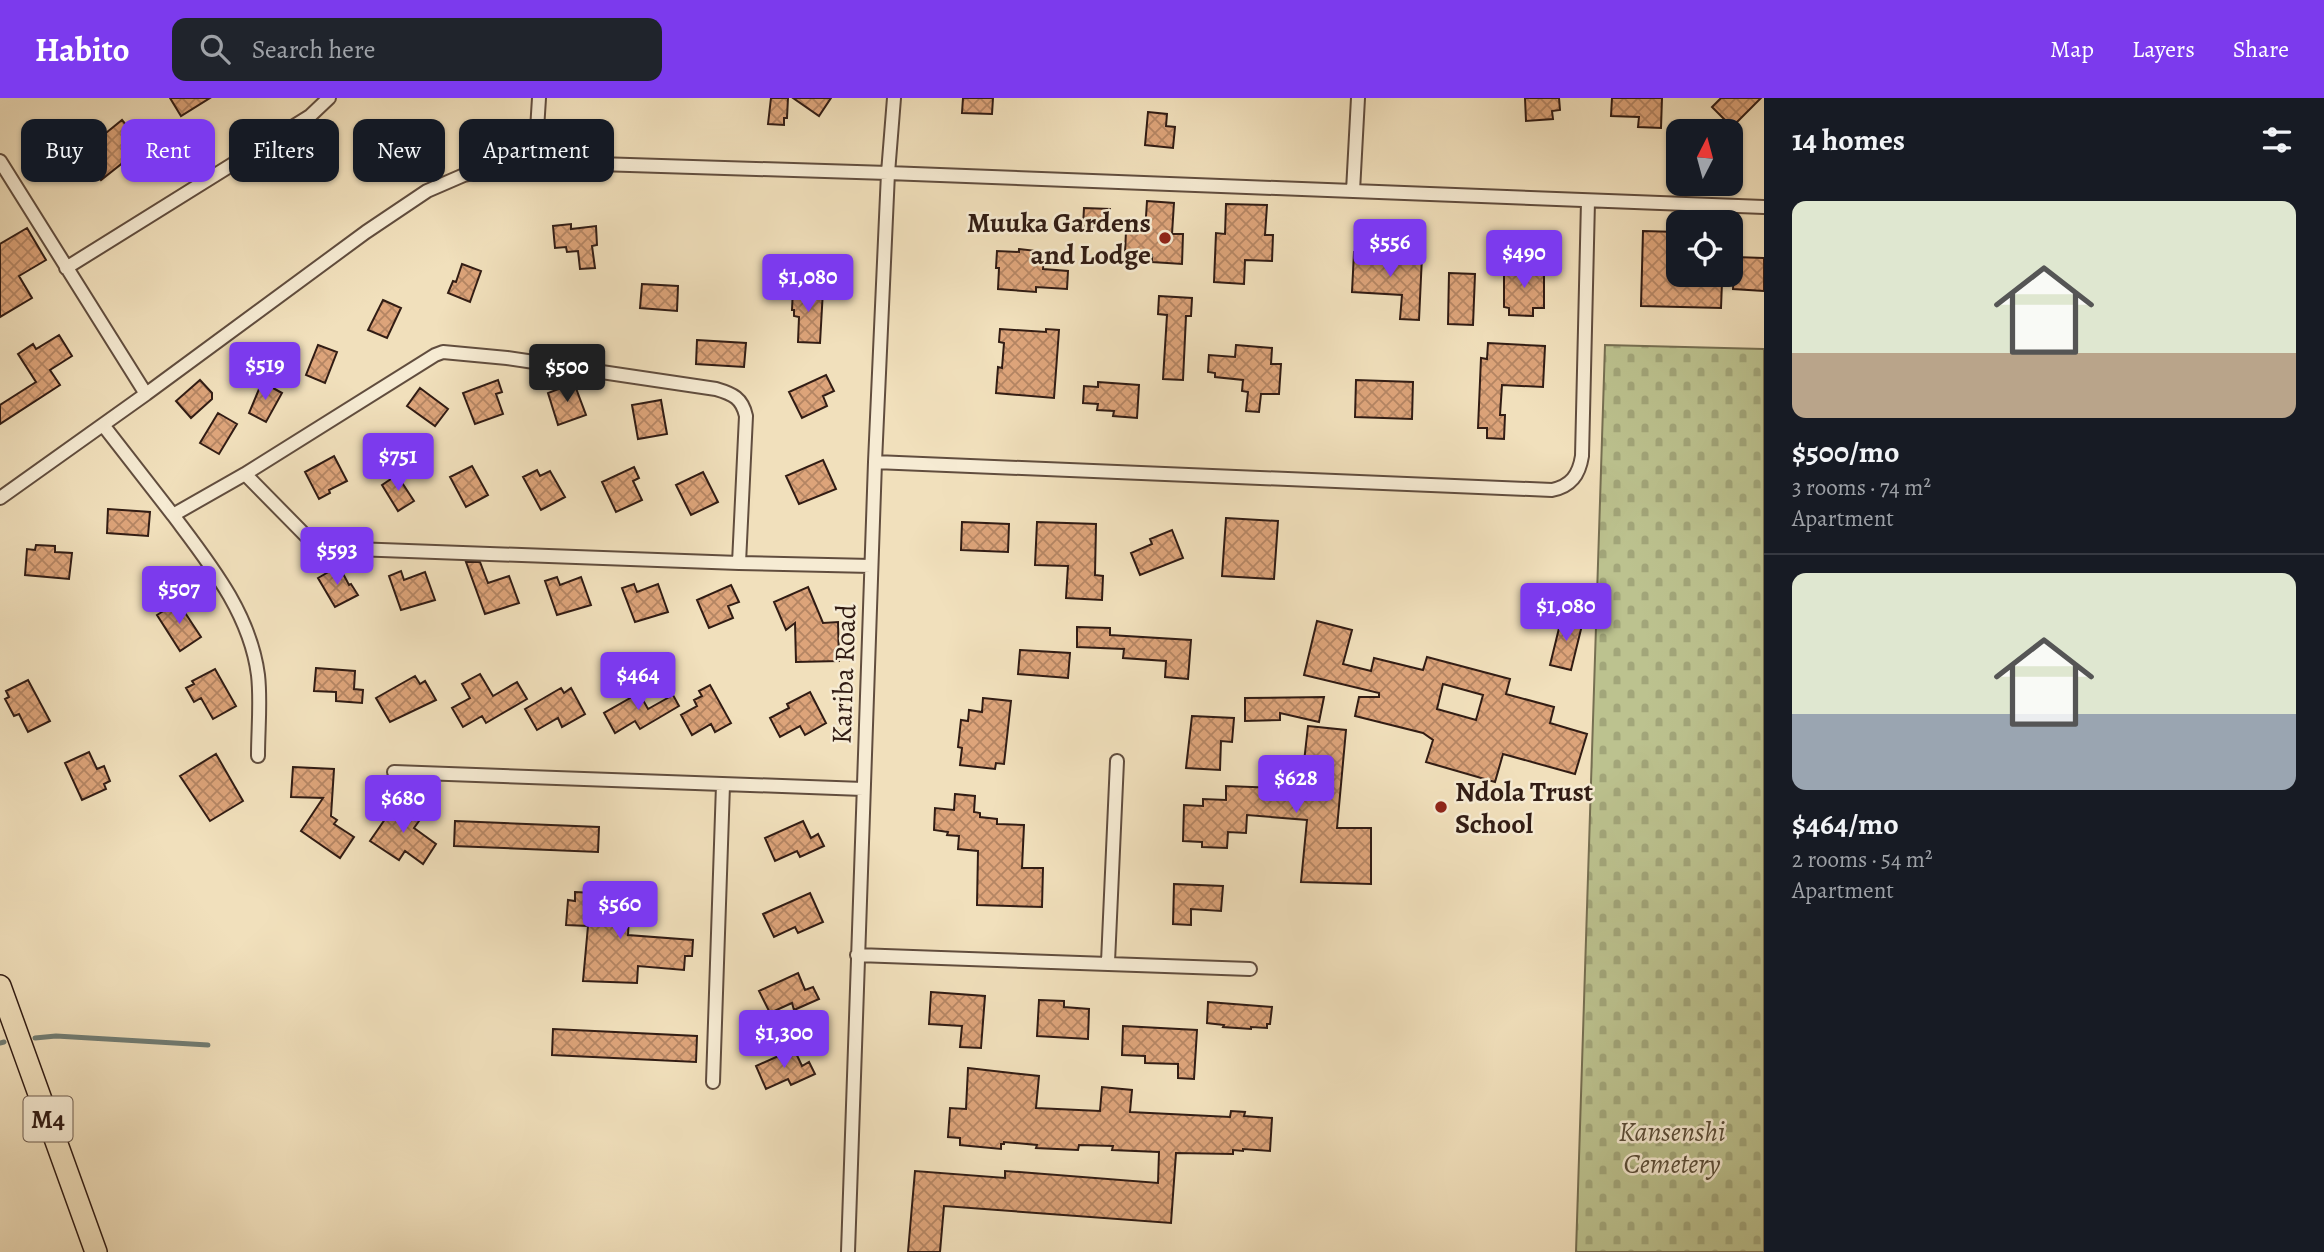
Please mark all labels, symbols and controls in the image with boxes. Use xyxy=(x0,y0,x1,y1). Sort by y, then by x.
search box xyxy=(172,18,662,81)
text: Habito xyxy=(35,27,130,72)
icon: search xyxy=(196,30,234,68)
text: Search here xyxy=(252,32,375,67)
text: Map xyxy=(2050,33,2094,65)
text: Layers xyxy=(2132,33,2195,65)
text: Share xyxy=(2233,33,2289,65)
chip: Buy xyxy=(21,119,107,182)
chip: Rent xyxy=(121,119,215,182)
chip: Filters xyxy=(229,119,339,182)
chip: New xyxy=(353,119,445,182)
chip: Apartment xyxy=(459,119,614,182)
north arrow xyxy=(1666,119,1743,196)
map controls xyxy=(1666,119,1743,287)
text: 14 homes xyxy=(1792,120,1905,160)
icon: filters xyxy=(2258,121,2296,159)
place label: Muuka Gardens and Lodge xyxy=(967,204,1151,274)
button: locate xyxy=(1666,210,1743,287)
pin: $556 xyxy=(1349,220,1431,279)
text: $556 xyxy=(1369,226,1411,257)
marker: Muuka Gardens and Lodge xyxy=(1157,230,1173,246)
pin: $490 xyxy=(1483,230,1565,290)
text: $490 xyxy=(1502,237,1546,268)
icon: home xyxy=(1981,247,2107,373)
pin: $1,080 xyxy=(751,254,865,314)
text: $1,080 xyxy=(778,261,838,292)
pin: $519 xyxy=(224,342,306,402)
pin: $500 xyxy=(526,344,608,404)
text: $519 xyxy=(245,349,285,380)
text: $500 xyxy=(545,351,589,382)
text: $500/mo xyxy=(1792,432,1899,472)
pin: $751 xyxy=(357,434,439,493)
text: $751 xyxy=(379,440,417,471)
text: 3 rooms · 74 m² xyxy=(1792,472,1931,503)
text: Apartment xyxy=(1792,503,1894,534)
pin: $593 xyxy=(296,528,378,587)
text: $593 xyxy=(316,534,358,565)
pin: $507 xyxy=(138,566,220,626)
text: $507 xyxy=(158,573,200,604)
pin: $1,080 xyxy=(1509,584,1623,643)
text: $1,080 xyxy=(1536,590,1596,621)
street label: Kariba Road xyxy=(823,602,865,745)
icon: home xyxy=(1981,619,2107,745)
pin: $464 xyxy=(597,652,679,712)
text: $464 xyxy=(616,659,660,690)
pin: $628 xyxy=(1255,756,1337,815)
text: $628 xyxy=(1274,762,1318,793)
place label: Ndola Trust School xyxy=(1455,773,1593,843)
pin: $680 xyxy=(362,776,444,835)
text: $680 xyxy=(381,782,425,813)
marker: Ndola Trust School xyxy=(1433,799,1449,815)
text: $464/mo xyxy=(1792,804,1899,844)
text: 2 rooms · 54 m² xyxy=(1792,844,1933,875)
text: Apartment xyxy=(1792,875,1894,906)
pin: $560 xyxy=(579,882,661,941)
text: $560 xyxy=(599,888,641,919)
pin: $1,300 xyxy=(727,1010,841,1070)
text: $1,300 xyxy=(755,1017,813,1048)
road number: M4 xyxy=(23,1096,72,1142)
park label: Kansenshi Cemetery xyxy=(1619,1113,1725,1183)

